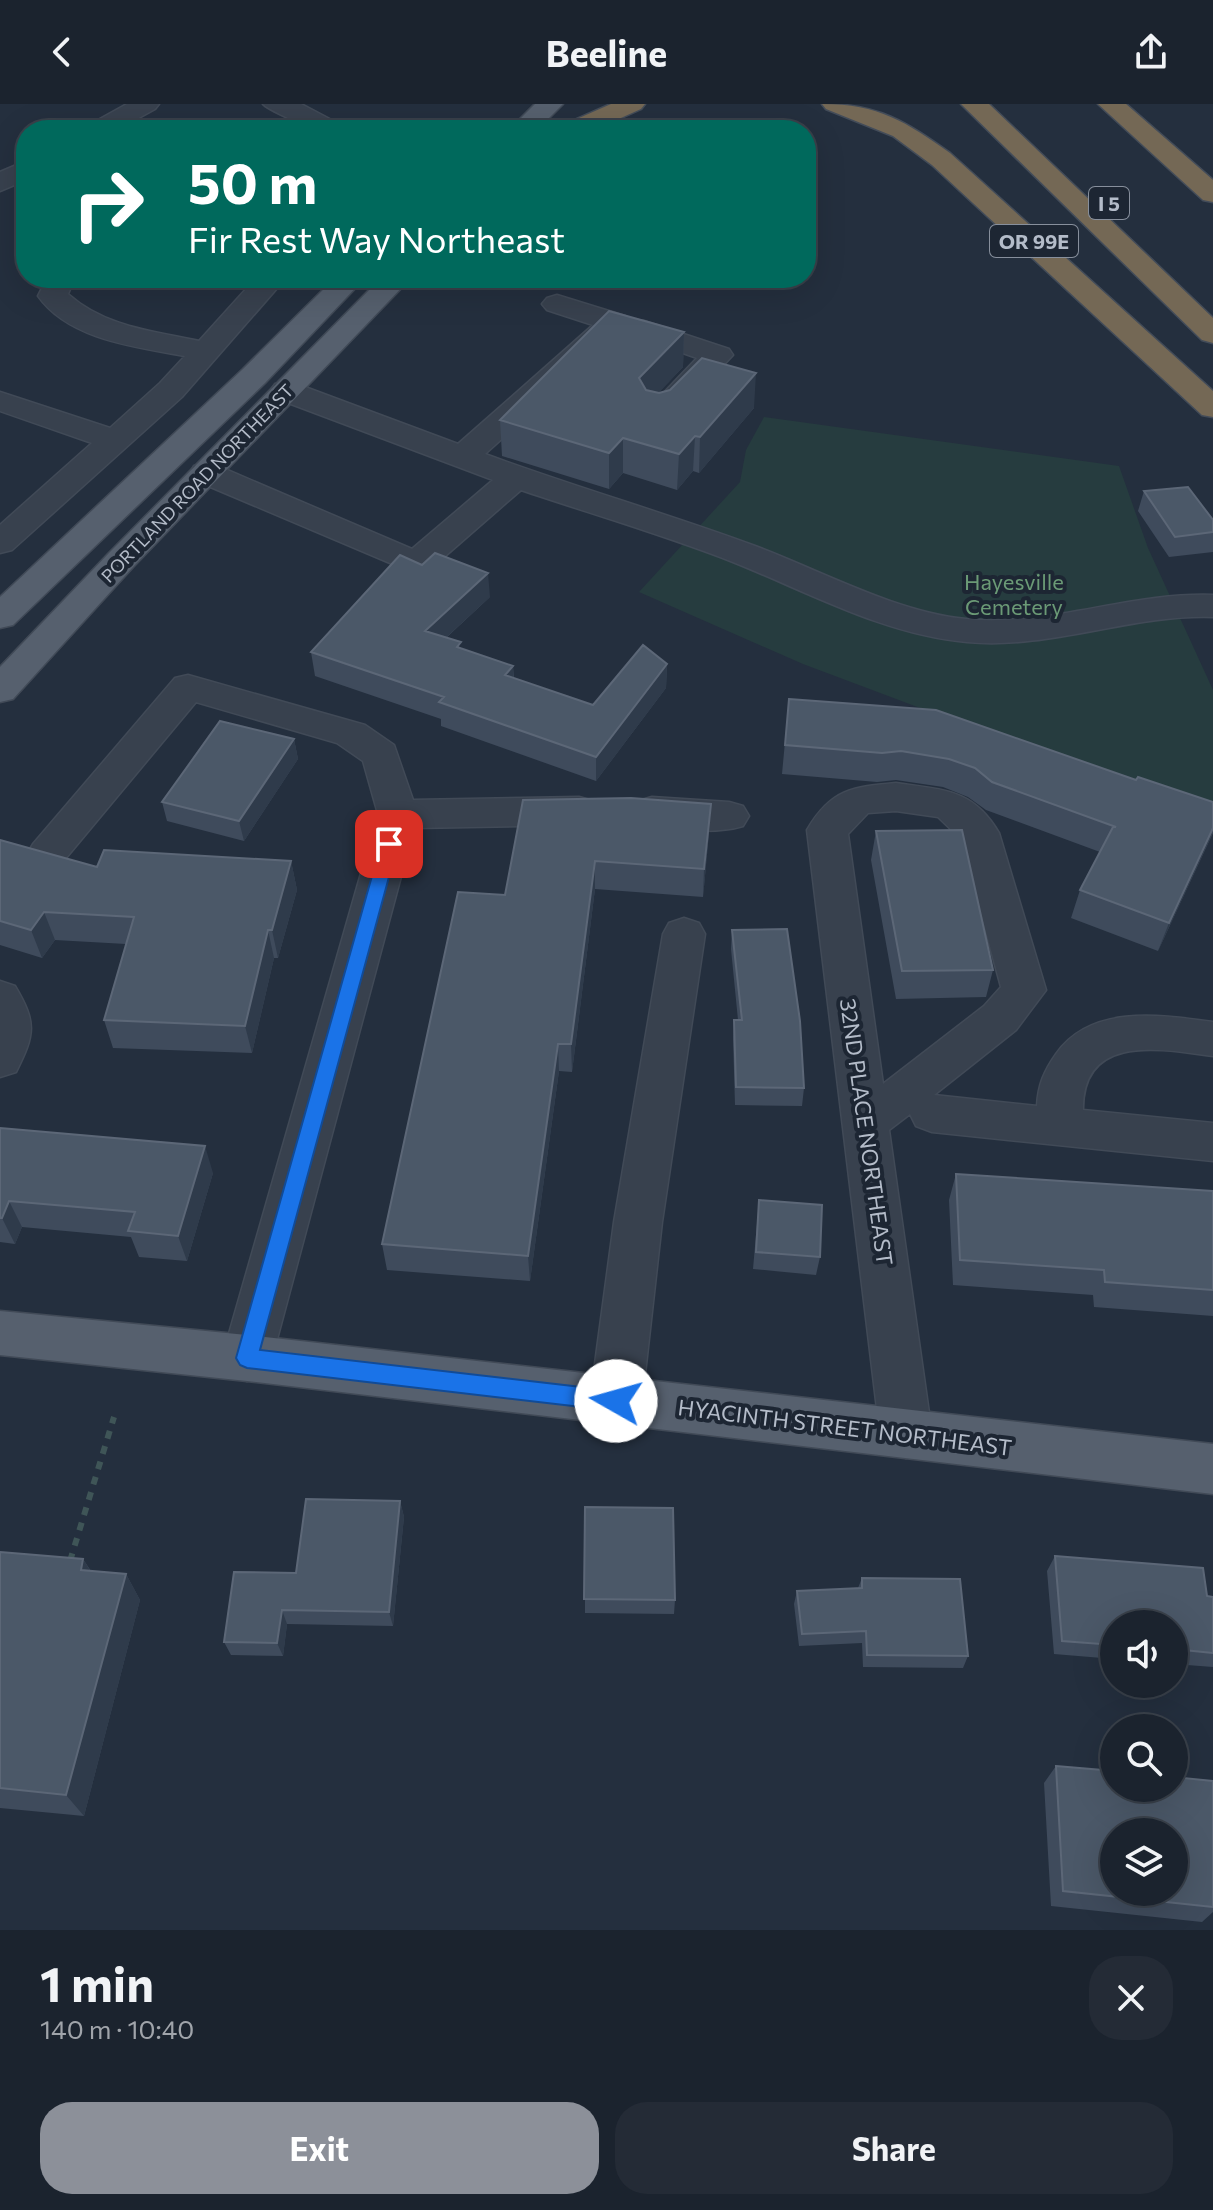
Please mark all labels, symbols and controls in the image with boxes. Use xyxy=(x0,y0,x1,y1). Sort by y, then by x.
icon: back xyxy=(40,30,84,74)
text: Beeline xyxy=(546,30,667,74)
icon: share xyxy=(1129,30,1173,74)
text: 50 m xyxy=(188,147,317,216)
icon: right xyxy=(56,152,160,256)
road number: I 5 xyxy=(1089,187,1129,219)
text: Fir Rest Way Northeast xyxy=(188,216,565,260)
road number: OR 99E xyxy=(990,225,1078,257)
street label: PORTLAND ROAD NORTHEAST xyxy=(96,379,298,587)
park label: Hayesville Cemetery xyxy=(964,568,1064,620)
pin xyxy=(355,810,423,878)
icon: arrive xyxy=(367,822,411,866)
street label: 32ND PLACE NORTHEAST xyxy=(835,997,899,1267)
position arrow xyxy=(574,1359,658,1443)
street label: HYACINTH STREET NORTHEAST xyxy=(676,1393,1014,1461)
map controls xyxy=(1100,1610,1188,1906)
button: sound xyxy=(1100,1610,1188,1698)
button: search xyxy=(1100,1714,1188,1802)
button: layers xyxy=(1100,1818,1188,1906)
text: 1 min xyxy=(40,1953,154,2012)
button: close xyxy=(1089,1956,1173,2040)
text: 140 m · 10:40 xyxy=(40,2013,194,2044)
button: Exit xyxy=(40,2102,599,2194)
button: Share xyxy=(615,2102,1173,2194)

